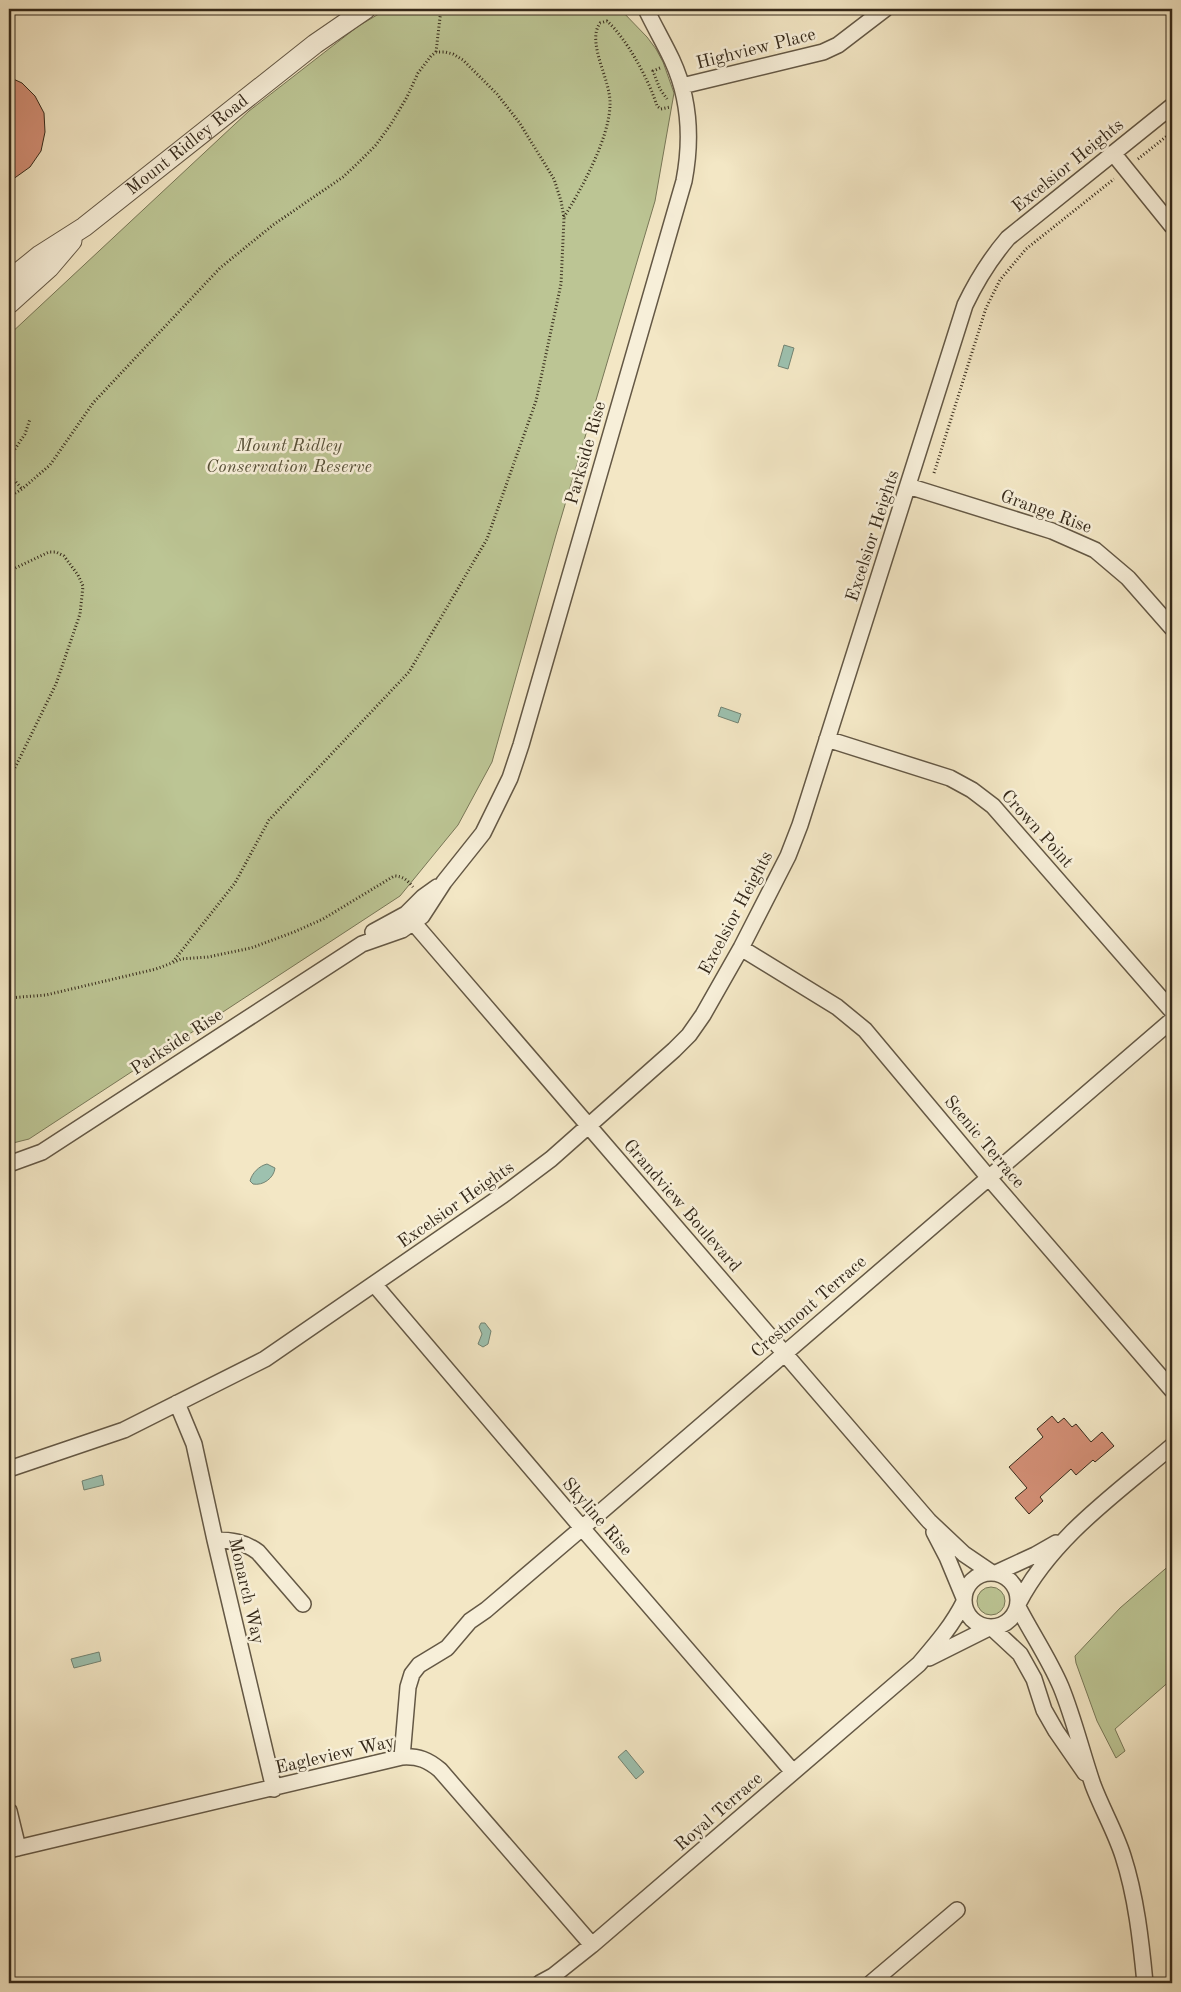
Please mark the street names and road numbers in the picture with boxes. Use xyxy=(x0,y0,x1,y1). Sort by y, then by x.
street label: Highview Place xyxy=(694,25,818,73)
street label: Mount Ridley Road xyxy=(123,91,252,199)
street label: Excelsior Heights xyxy=(1009,116,1127,216)
street label: Parkside Rise xyxy=(563,399,609,507)
street label: Excelsior Heights xyxy=(843,468,903,604)
street label: Grange Rise xyxy=(998,487,1094,537)
street label: Crown Point xyxy=(998,787,1076,871)
street label: Excelsior Heights xyxy=(696,848,776,978)
street label: Parkside Rise xyxy=(128,1006,226,1078)
street label: Scenic Terrace xyxy=(940,1092,1028,1192)
street label: Grandview Boulevard xyxy=(620,1136,744,1276)
street label: Excelsior Heights xyxy=(395,1158,518,1252)
street label: Crestmont Terrace xyxy=(748,1252,870,1362)
street label: Skyline Rise xyxy=(558,1475,636,1559)
street label: Monarch Way xyxy=(225,1536,267,1646)
street label: Eagleview Way xyxy=(274,1732,397,1777)
street label: Royal Terrace xyxy=(672,1769,766,1855)

